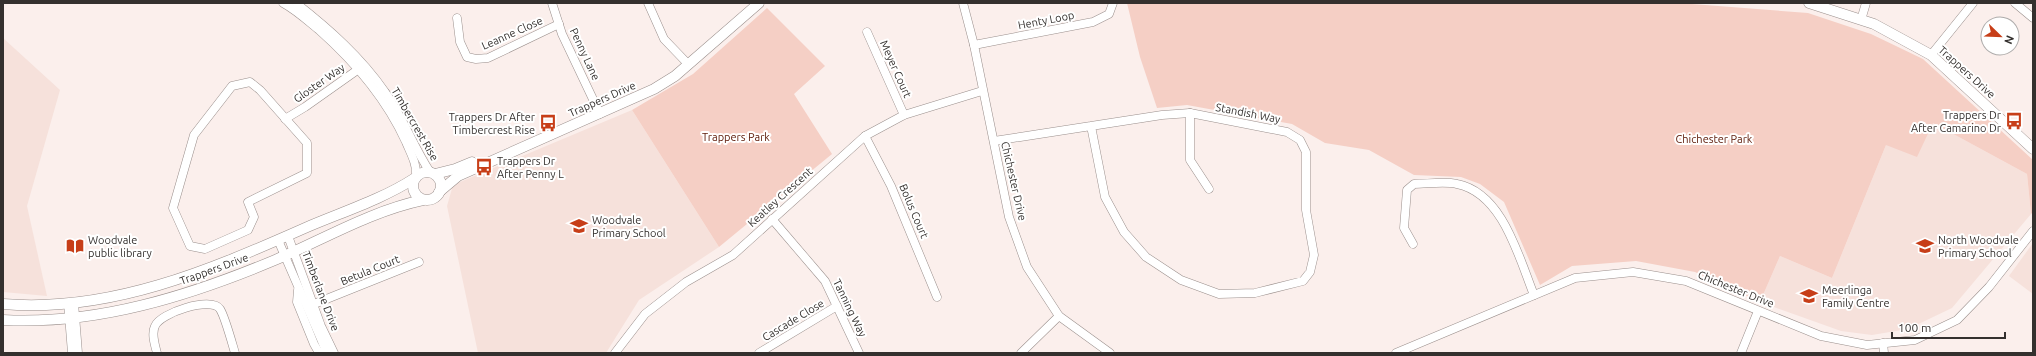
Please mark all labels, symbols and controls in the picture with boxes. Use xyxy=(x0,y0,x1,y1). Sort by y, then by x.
street label: Henty Loop xyxy=(1017,9,1075,31)
street label: Leanne Close xyxy=(480,14,544,52)
north arrow xyxy=(1980,16,2020,56)
street label: Penny Lane xyxy=(568,26,602,82)
text: N xyxy=(2002,34,2016,46)
street label: Meyer Court xyxy=(878,38,914,100)
street label: Trappers Drive xyxy=(1936,43,1998,101)
street label: Gloster Way xyxy=(291,61,347,105)
street label: Trappers Drive xyxy=(567,79,637,119)
street label: Timbercrest Rise xyxy=(389,85,441,163)
street label: Standish Way xyxy=(1215,101,1282,125)
place label: Trappers Dr After Camarino Dr xyxy=(1911,109,2002,134)
place label: Trappers Dr After Timbercrest Rise xyxy=(449,111,536,136)
bus stop icon: Trappers Dr After Camarino Dr xyxy=(2004,111,2024,131)
bus stop icon: Trappers Dr After Timbercrest Rise xyxy=(538,113,558,133)
park label: Trappers Park xyxy=(702,131,770,143)
park label: Chichester Park xyxy=(1676,133,1753,145)
street label: Chichester Drive xyxy=(999,140,1029,222)
place label: Trappers Dr After Penny L xyxy=(497,155,564,180)
bus stop icon: Trappers Dr After Penny L xyxy=(474,157,494,177)
street label: Keatley Crescent xyxy=(745,164,815,229)
street label: Bolus Court xyxy=(897,182,931,241)
place label: Woodvale Primary School xyxy=(592,214,666,239)
school or university icon: Woodvale Primary School xyxy=(569,216,589,236)
place label: Woodvale public library xyxy=(88,234,153,259)
place label: North Woodvale Primary School xyxy=(1938,234,2019,259)
library icon: Woodvale public library xyxy=(65,236,85,256)
school or university icon: North Woodvale Primary School xyxy=(1915,236,1935,256)
street label: Timberlane Drive xyxy=(300,249,342,333)
street label: Trappers Drive xyxy=(178,251,250,287)
street label: Betula Court xyxy=(339,252,402,287)
street label: Chichester Drive xyxy=(1696,268,1776,310)
street label: Tanning Way xyxy=(831,277,869,339)
place label: Meerlinga Family Centre xyxy=(1822,284,1890,309)
school or university icon: Meerlinga Family Centre xyxy=(1799,286,1819,306)
street label: Cascade Close xyxy=(760,297,826,343)
scale bar xyxy=(1892,314,2005,340)
text: 100 m xyxy=(1898,321,1931,334)

